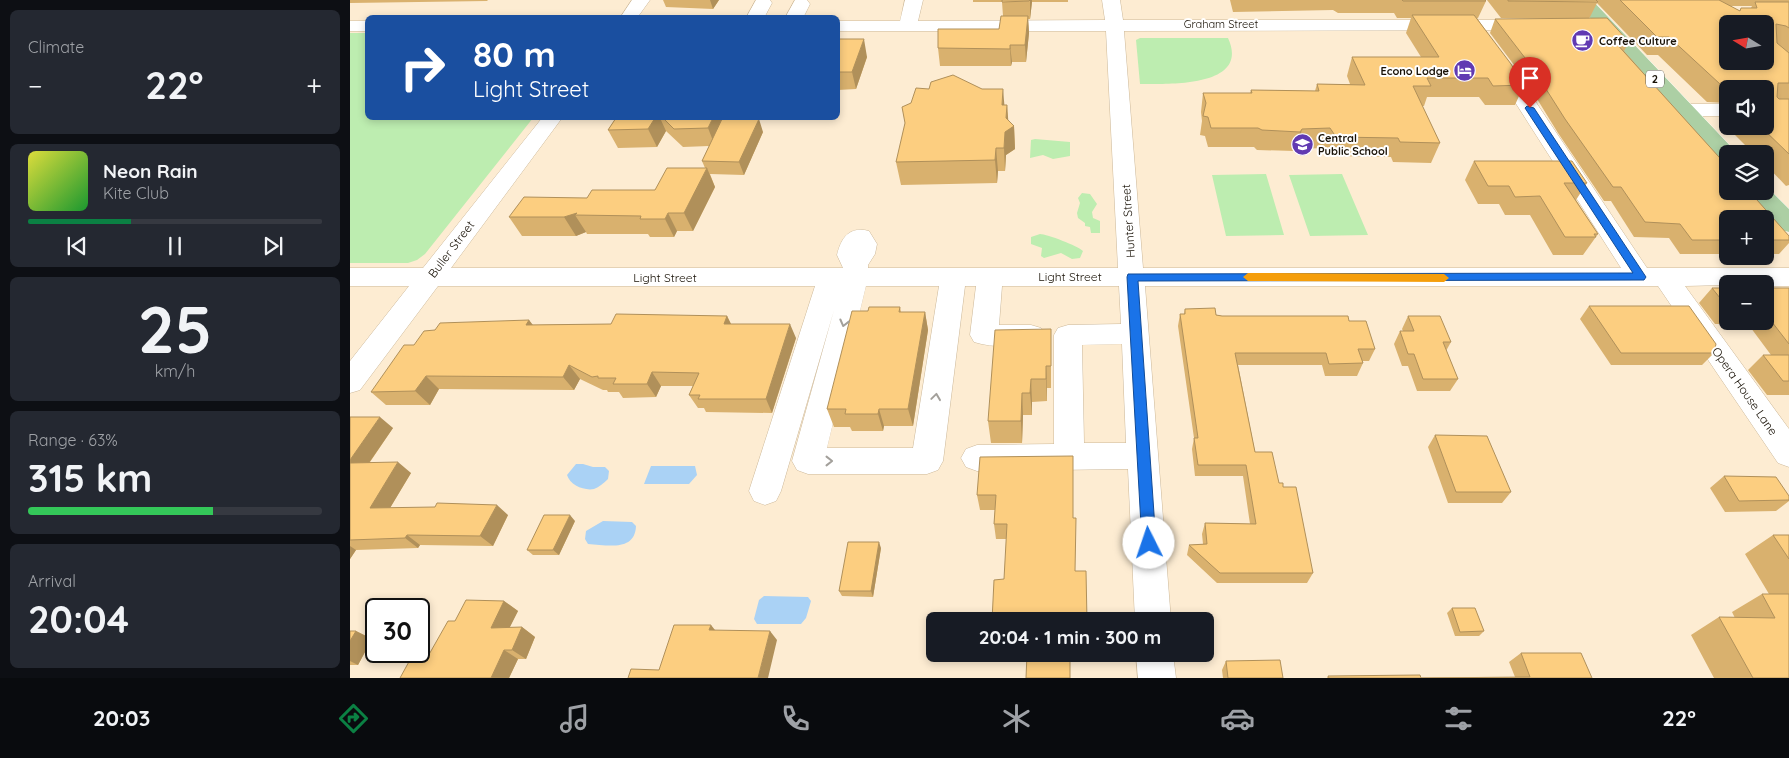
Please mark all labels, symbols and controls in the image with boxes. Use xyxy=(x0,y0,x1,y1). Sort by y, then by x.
north arrow xyxy=(1719,15,1774,70)
map controls xyxy=(1719,15,1774,330)
street label: Graham Street xyxy=(1184,17,1258,31)
cafe icon: Coffee Culture xyxy=(1571,29,1595,53)
text: 80 m xyxy=(473,32,556,76)
place label: Coffee Culture xyxy=(1599,34,1677,48)
icon: right xyxy=(390,35,455,100)
text: Climate xyxy=(28,37,84,57)
pin xyxy=(1509,57,1551,108)
hotel icon: Econo Lodge xyxy=(1453,59,1477,83)
text: 22° xyxy=(145,61,203,109)
place label: Econo Lodge xyxy=(1380,64,1450,78)
icon: arrive xyxy=(1516,64,1544,92)
text: − xyxy=(28,68,43,103)
text: + xyxy=(306,68,322,103)
road number: 2 xyxy=(1646,70,1664,88)
text: Light Street xyxy=(473,75,589,103)
button: sound xyxy=(1719,80,1774,135)
place label: Central Public School xyxy=(1318,131,1388,158)
school or university icon: Central Public School xyxy=(1290,132,1314,156)
button: layers xyxy=(1719,145,1774,200)
text: Neon Rain xyxy=(103,159,198,183)
text: Kite Club xyxy=(103,183,169,203)
street label: Hunter Street xyxy=(1118,184,1138,258)
button: + xyxy=(1719,210,1774,265)
street label: Buller Street xyxy=(425,218,477,280)
icon: previous xyxy=(63,232,91,260)
icon: pause xyxy=(161,232,189,260)
icon: next xyxy=(259,232,287,260)
street label: Light Street xyxy=(1038,269,1102,284)
street label: Light Street xyxy=(633,270,697,285)
button: − xyxy=(1719,275,1774,330)
text: 25 xyxy=(138,288,212,369)
one-way arrow xyxy=(839,319,850,328)
street label: Opera House Lane xyxy=(1709,344,1781,438)
text: km/h xyxy=(155,361,195,381)
one-way arrow xyxy=(931,393,941,401)
text: Range · 63% xyxy=(28,430,118,450)
text: 315 km xyxy=(28,454,152,502)
one-way arrow xyxy=(826,456,834,466)
position arrow xyxy=(1122,516,1174,568)
text: Arrival xyxy=(28,571,76,591)
text: 20:04 xyxy=(28,595,129,643)
speed limit sign: 30 xyxy=(365,598,430,663)
text: 20:04 · 1 min · 300 m xyxy=(979,625,1161,649)
icon: directions xyxy=(336,701,371,736)
icon: music xyxy=(557,701,592,736)
icon: phone xyxy=(778,701,813,736)
icon: climate xyxy=(999,701,1034,736)
icon: car xyxy=(1220,701,1255,736)
icon: filters xyxy=(1441,701,1476,736)
text: 20:03 xyxy=(93,704,150,732)
text: 22° xyxy=(1662,704,1696,732)

